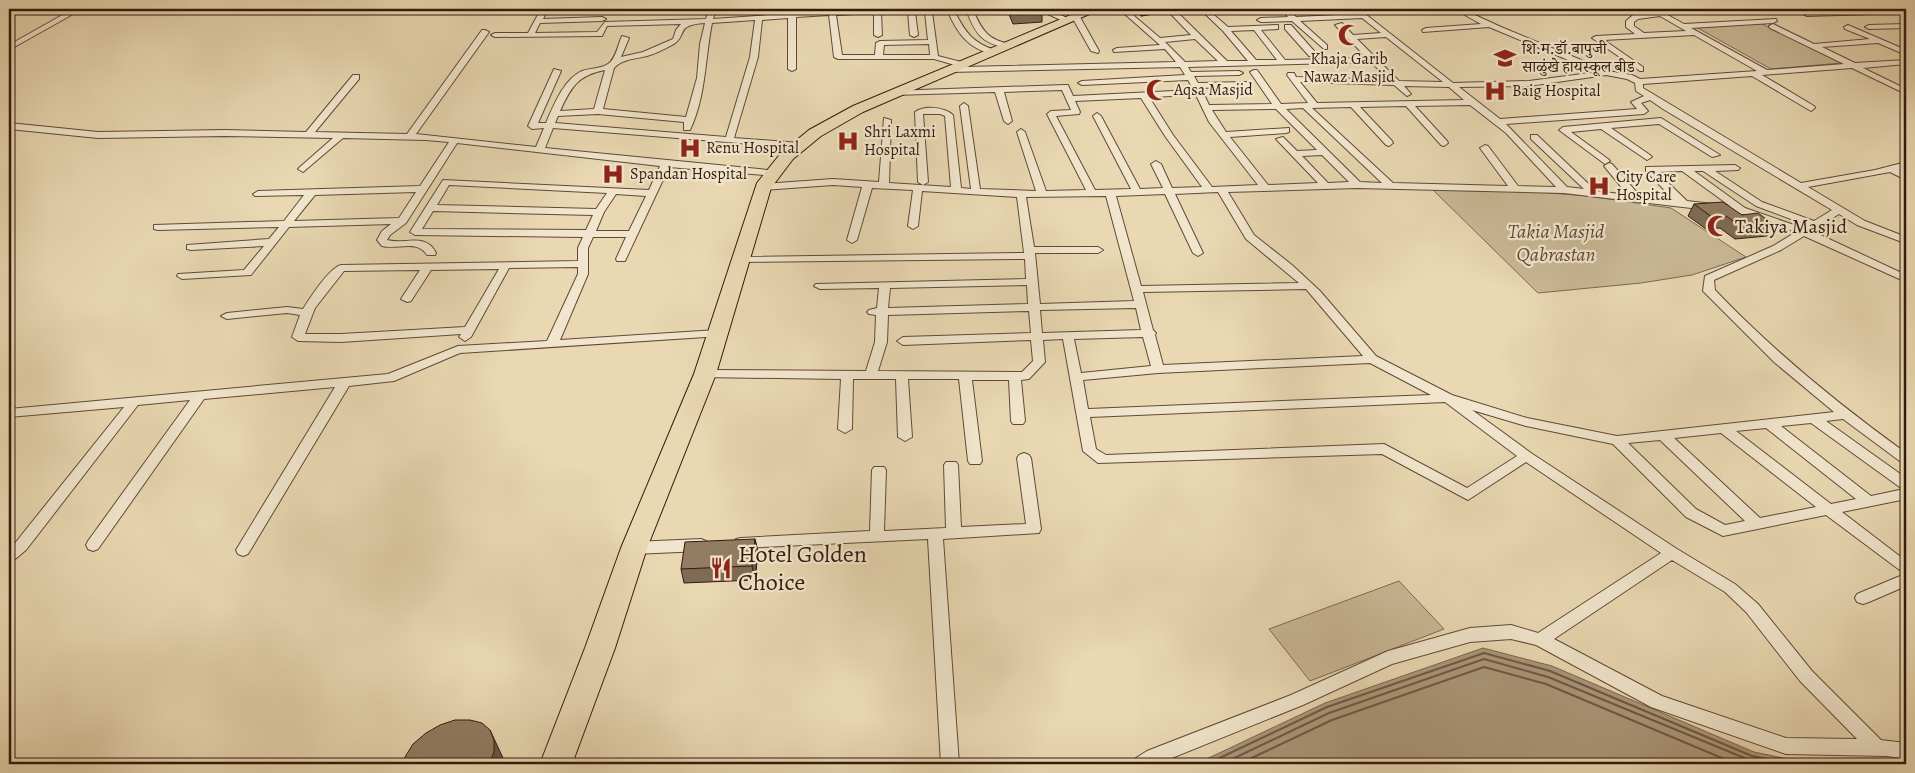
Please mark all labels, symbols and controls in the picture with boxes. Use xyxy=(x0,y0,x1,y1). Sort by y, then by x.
mosque icon: Khaja Garib Nawaz Masjid xyxy=(1336,22,1362,48)
place label: शि.म.डॉ.बापुजी साळुंखे हायस्कूल बीड xyxy=(1521,38,1635,78)
school or university icon: शि.म.डॉ.बापुजी साळुंखे हायस्कूल बीड xyxy=(1492,45,1518,71)
place label: Khaja Garib Nawaz Masjid xyxy=(1303,48,1395,88)
mosque icon: Aqsa Masjid xyxy=(1144,77,1170,103)
hospital icon: Baig Hospital xyxy=(1482,78,1508,104)
place label: Aqsa Masjid xyxy=(1173,79,1253,101)
place label: Baig Hospital xyxy=(1512,80,1601,102)
place label: Shri Laxmi Hospital xyxy=(864,121,936,161)
hospital icon: Shri Laxmi Hospital xyxy=(835,128,861,154)
hospital icon: Renu Hospital xyxy=(677,135,703,161)
place label: Renu Hospital xyxy=(706,137,799,159)
hospital icon: Spandan Hospital xyxy=(600,161,626,187)
place label: Spandan Hospital xyxy=(630,163,747,185)
place label: City Care Hospital xyxy=(1616,166,1676,206)
hospital icon: City Care Hospital xyxy=(1586,173,1612,199)
mosque icon: Takiya Masjid xyxy=(1705,213,1731,239)
place label: Takiya Masjid xyxy=(1735,213,1847,240)
park label: Takia Masjid Qabrastan xyxy=(1508,218,1605,268)
place label: Hotel Golden Choice xyxy=(738,538,867,598)
restaurant icon: Hotel Golden Choice xyxy=(708,555,734,581)

